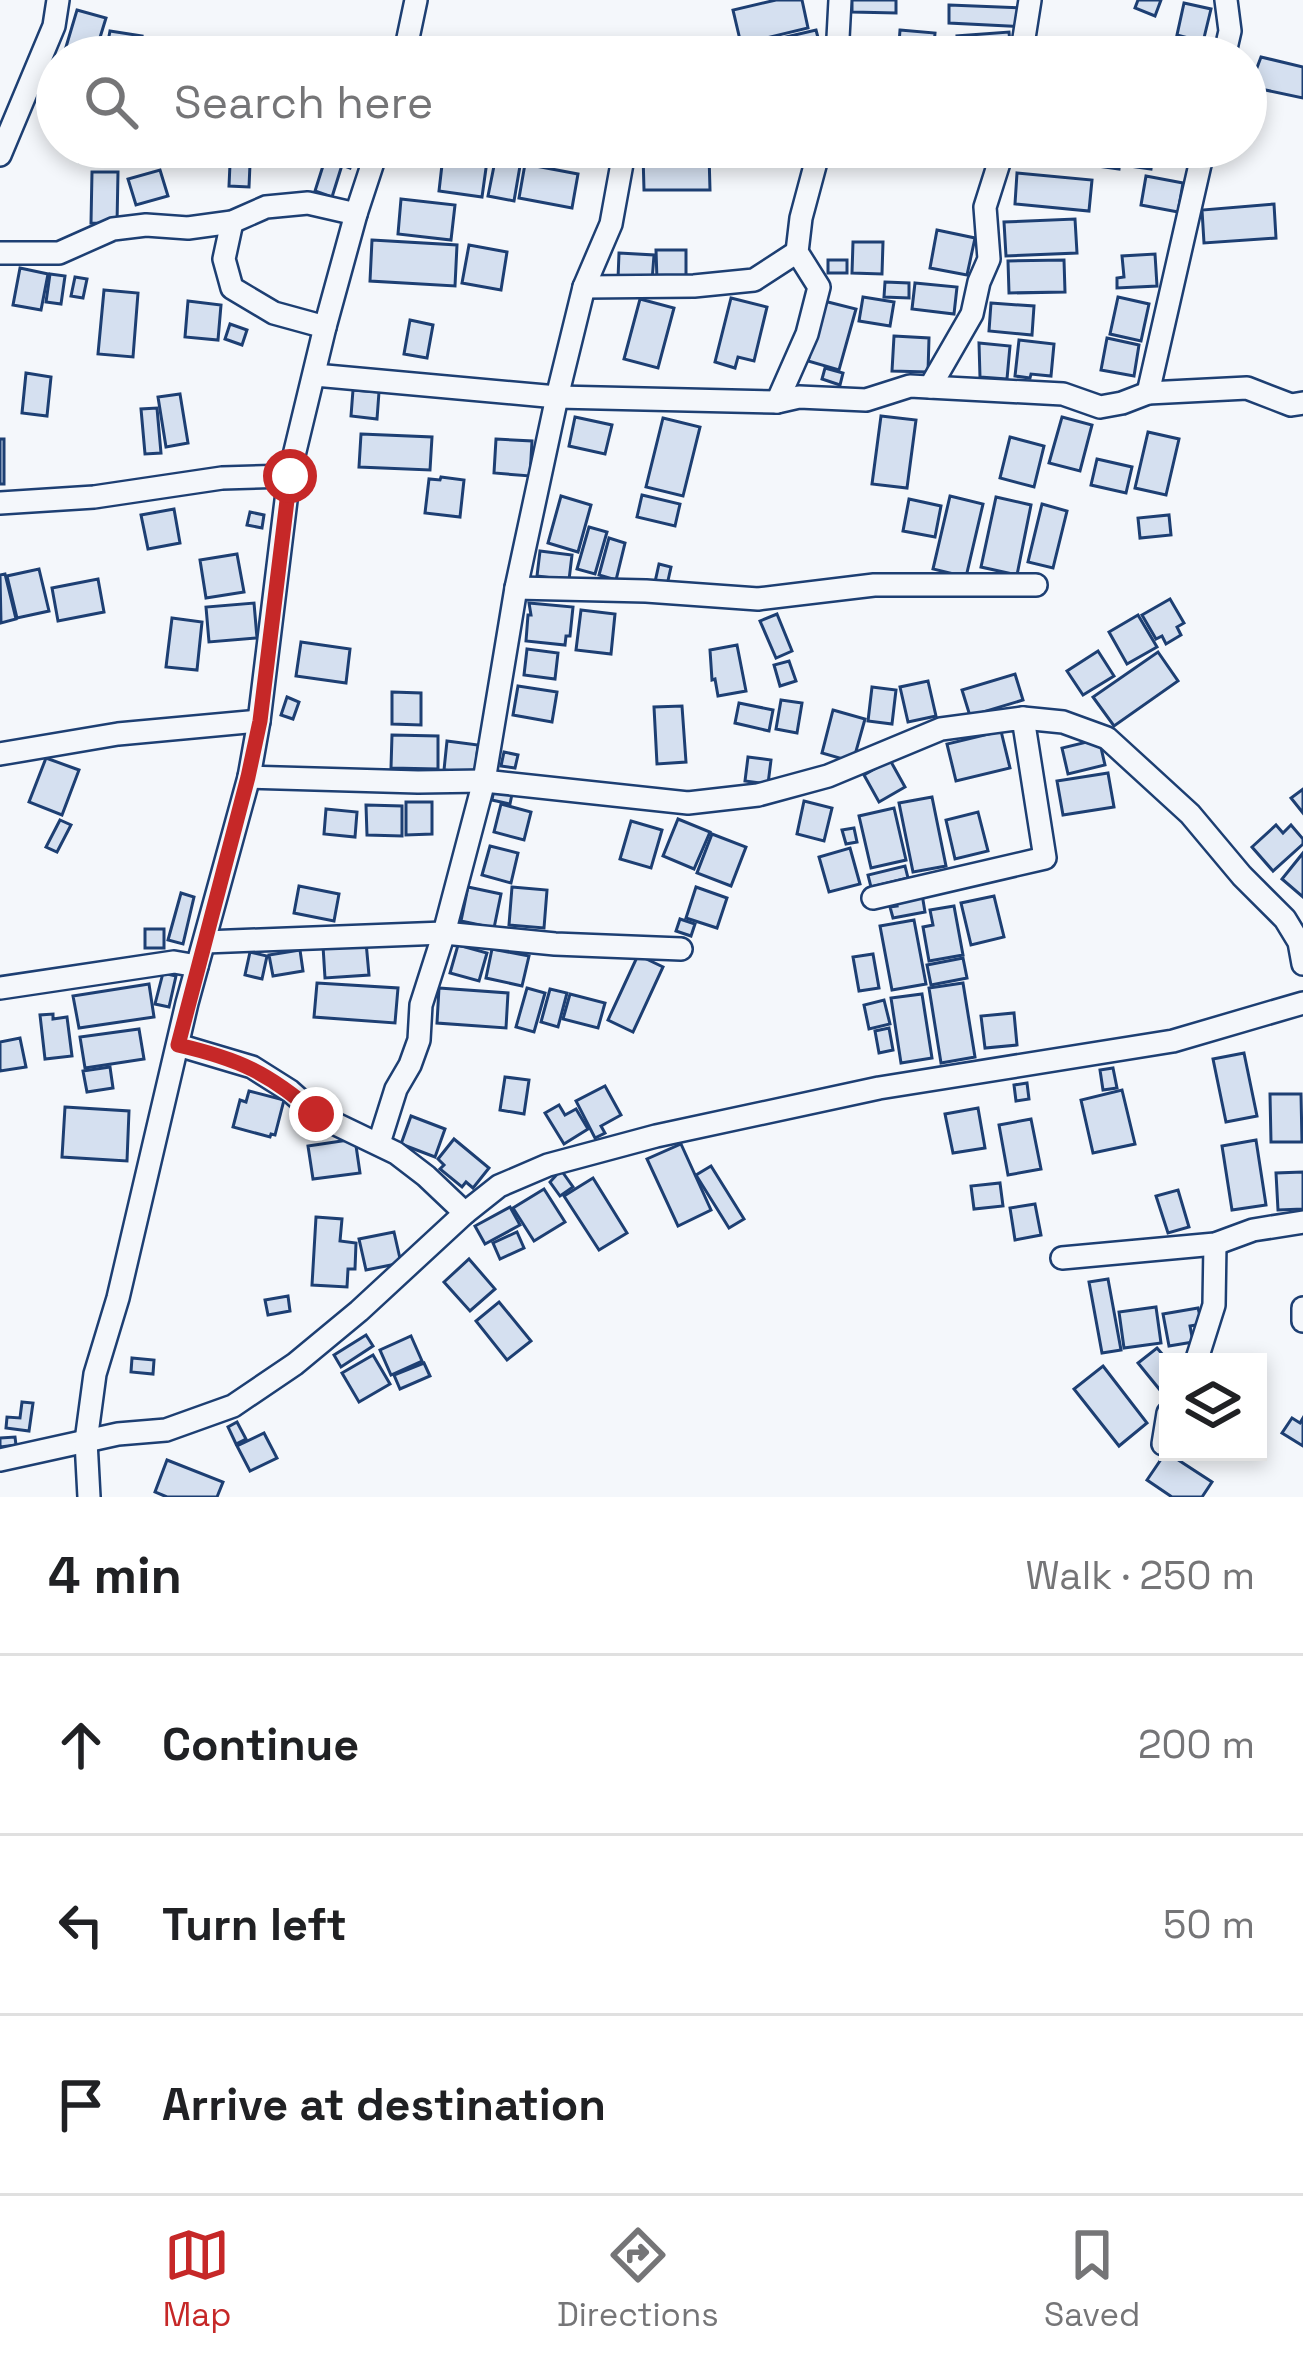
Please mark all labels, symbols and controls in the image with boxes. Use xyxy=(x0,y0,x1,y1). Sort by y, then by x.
search box xyxy=(36,36,1267,168)
icon: search xyxy=(78,69,144,135)
text: Search here xyxy=(174,74,433,131)
route start xyxy=(263,449,317,503)
route end xyxy=(289,1087,343,1141)
map controls xyxy=(1159,1353,1267,1461)
button: layers xyxy=(1159,1353,1267,1461)
text: 4 min xyxy=(48,1543,182,1608)
text: Walk · 250 m xyxy=(1026,1551,1255,1600)
icon: ahead xyxy=(48,1712,114,1778)
text: Continue xyxy=(162,1716,359,1773)
text: 200 m xyxy=(1138,1720,1255,1769)
icon: left xyxy=(48,1892,114,1958)
text: Turn left xyxy=(162,1896,347,1953)
text: 50 m xyxy=(1163,1900,1255,1949)
icon: arrive xyxy=(48,2072,114,2138)
text: Arrive at destination xyxy=(162,2076,606,2133)
tab: Map xyxy=(163,2222,231,2336)
tab: Directions xyxy=(557,2222,719,2336)
tab: Saved xyxy=(1044,2222,1140,2336)

